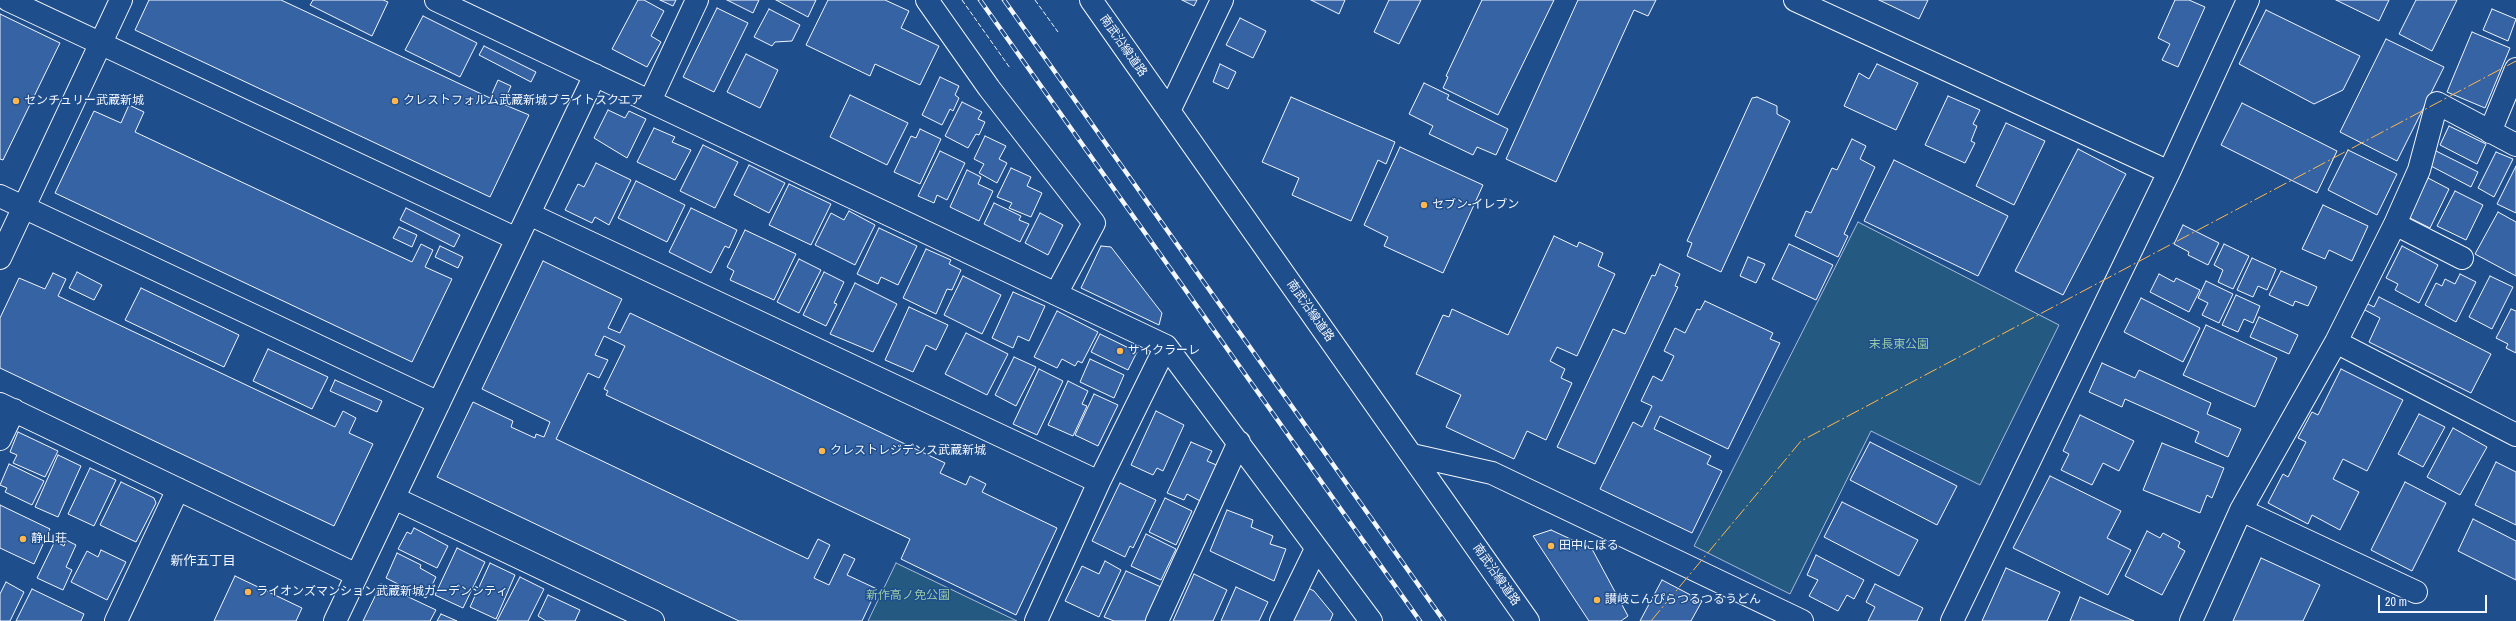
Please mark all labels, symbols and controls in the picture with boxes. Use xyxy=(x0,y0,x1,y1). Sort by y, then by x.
street label: 南武沿線道路 xyxy=(1096,12,1150,80)
place label: センチュリー武蔵新城 xyxy=(24,94,144,108)
place label: クレストフォルム武蔵新城ブライトスクエア xyxy=(403,94,643,108)
marker: センチュリー武蔵新城 xyxy=(11,96,21,106)
marker: クレストフォルム武蔵新城ブライトスクエア xyxy=(390,96,400,106)
place label: セブン-イレブン xyxy=(1432,198,1519,212)
marker: セブン-イレブン xyxy=(1419,200,1429,210)
street label: 南武沿線道路 xyxy=(1283,277,1337,345)
park label: 末長東公園 xyxy=(1869,338,1929,352)
place label: サイクラーレ xyxy=(1128,344,1200,358)
marker: サイクラーレ xyxy=(1115,346,1125,356)
place label: クレストレジデンス武蔵新城 xyxy=(830,444,986,458)
marker: クレストレジデンス武蔵新城 xyxy=(817,446,827,456)
place label: 静山荘 xyxy=(31,532,67,546)
marker: 静山荘 xyxy=(18,534,28,544)
place label: 田中にぼる xyxy=(1559,539,1619,553)
street label: 南武沿線道路 xyxy=(1469,541,1523,609)
marker: 田中にぼる xyxy=(1546,541,1556,551)
district label: 新作五丁目 xyxy=(171,554,235,570)
place label: ライオンズマンション武蔵新城ガーデンシティ xyxy=(256,585,508,599)
marker: ライオンズマンション武蔵新城ガーデンシティ xyxy=(243,587,253,597)
scale bar xyxy=(2380,587,2489,613)
park label: 新作高ノ免公園 xyxy=(866,589,950,603)
place label: 讃岐こんぴらつるつるうどん xyxy=(1605,593,1761,607)
text: 20 m xyxy=(2385,594,2407,610)
marker: 讃岐こんぴらつるつるうどん xyxy=(1592,595,1602,605)

